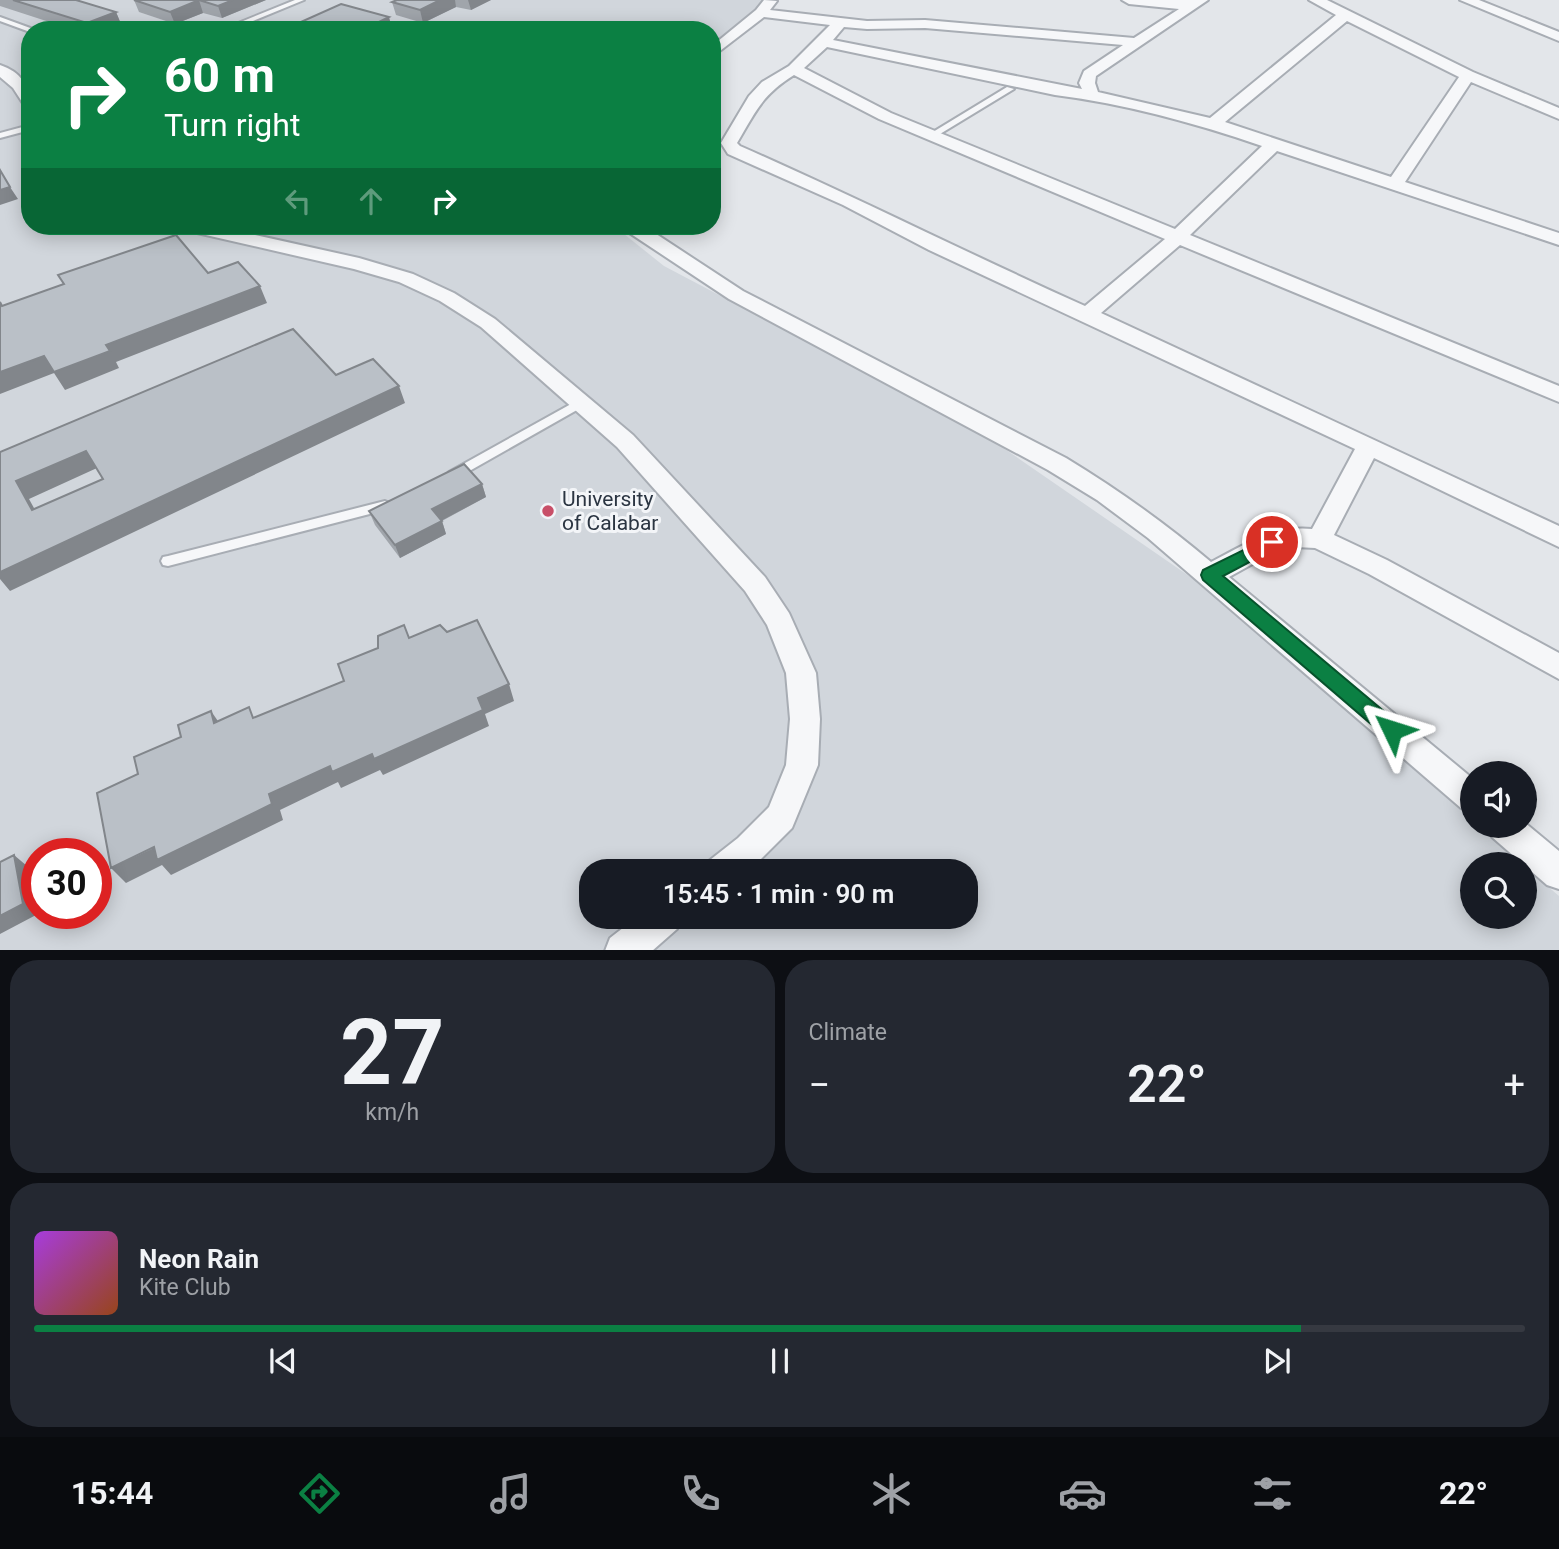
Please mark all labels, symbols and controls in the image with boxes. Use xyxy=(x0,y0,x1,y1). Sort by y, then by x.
text: 60 m xyxy=(164,47,275,104)
icon: right xyxy=(49,49,140,140)
text: Turn right xyxy=(164,106,300,144)
icon: left xyxy=(279,182,317,220)
icon: ahead xyxy=(352,182,390,220)
icon: right xyxy=(425,182,463,220)
place label: University of Calabar xyxy=(562,487,658,535)
marker: University of Calabar xyxy=(540,503,556,519)
pin xyxy=(1242,512,1302,572)
icon: arrive xyxy=(1253,523,1291,561)
position arrow xyxy=(1355,693,1429,767)
map controls xyxy=(1460,761,1537,929)
button: sound xyxy=(1460,761,1537,838)
speed limit sign: 30 xyxy=(21,838,112,929)
button: search xyxy=(1460,852,1537,929)
text: 15:45 · 1 min · 90 m xyxy=(663,879,894,909)
text: 27 xyxy=(340,1000,444,1106)
text: Climate xyxy=(809,1019,887,1046)
text: 22° xyxy=(1127,1054,1207,1115)
text: − xyxy=(809,1063,830,1107)
text: + xyxy=(1503,1063,1525,1107)
text: km/h xyxy=(365,1099,419,1126)
text: Neon Rain xyxy=(139,1244,259,1274)
text: Kite Club xyxy=(139,1274,231,1301)
icon: previous xyxy=(264,1342,302,1380)
icon: pause xyxy=(761,1342,799,1380)
icon: next xyxy=(1258,1342,1296,1380)
icon: directions xyxy=(295,1469,344,1518)
icon: music xyxy=(486,1469,535,1518)
icon: phone xyxy=(676,1469,725,1518)
icon: climate xyxy=(867,1469,916,1518)
icon: car xyxy=(1058,1469,1107,1518)
icon: filters xyxy=(1248,1469,1297,1518)
text: 15:44 xyxy=(71,1474,153,1512)
text: 22° xyxy=(1439,1474,1488,1512)

